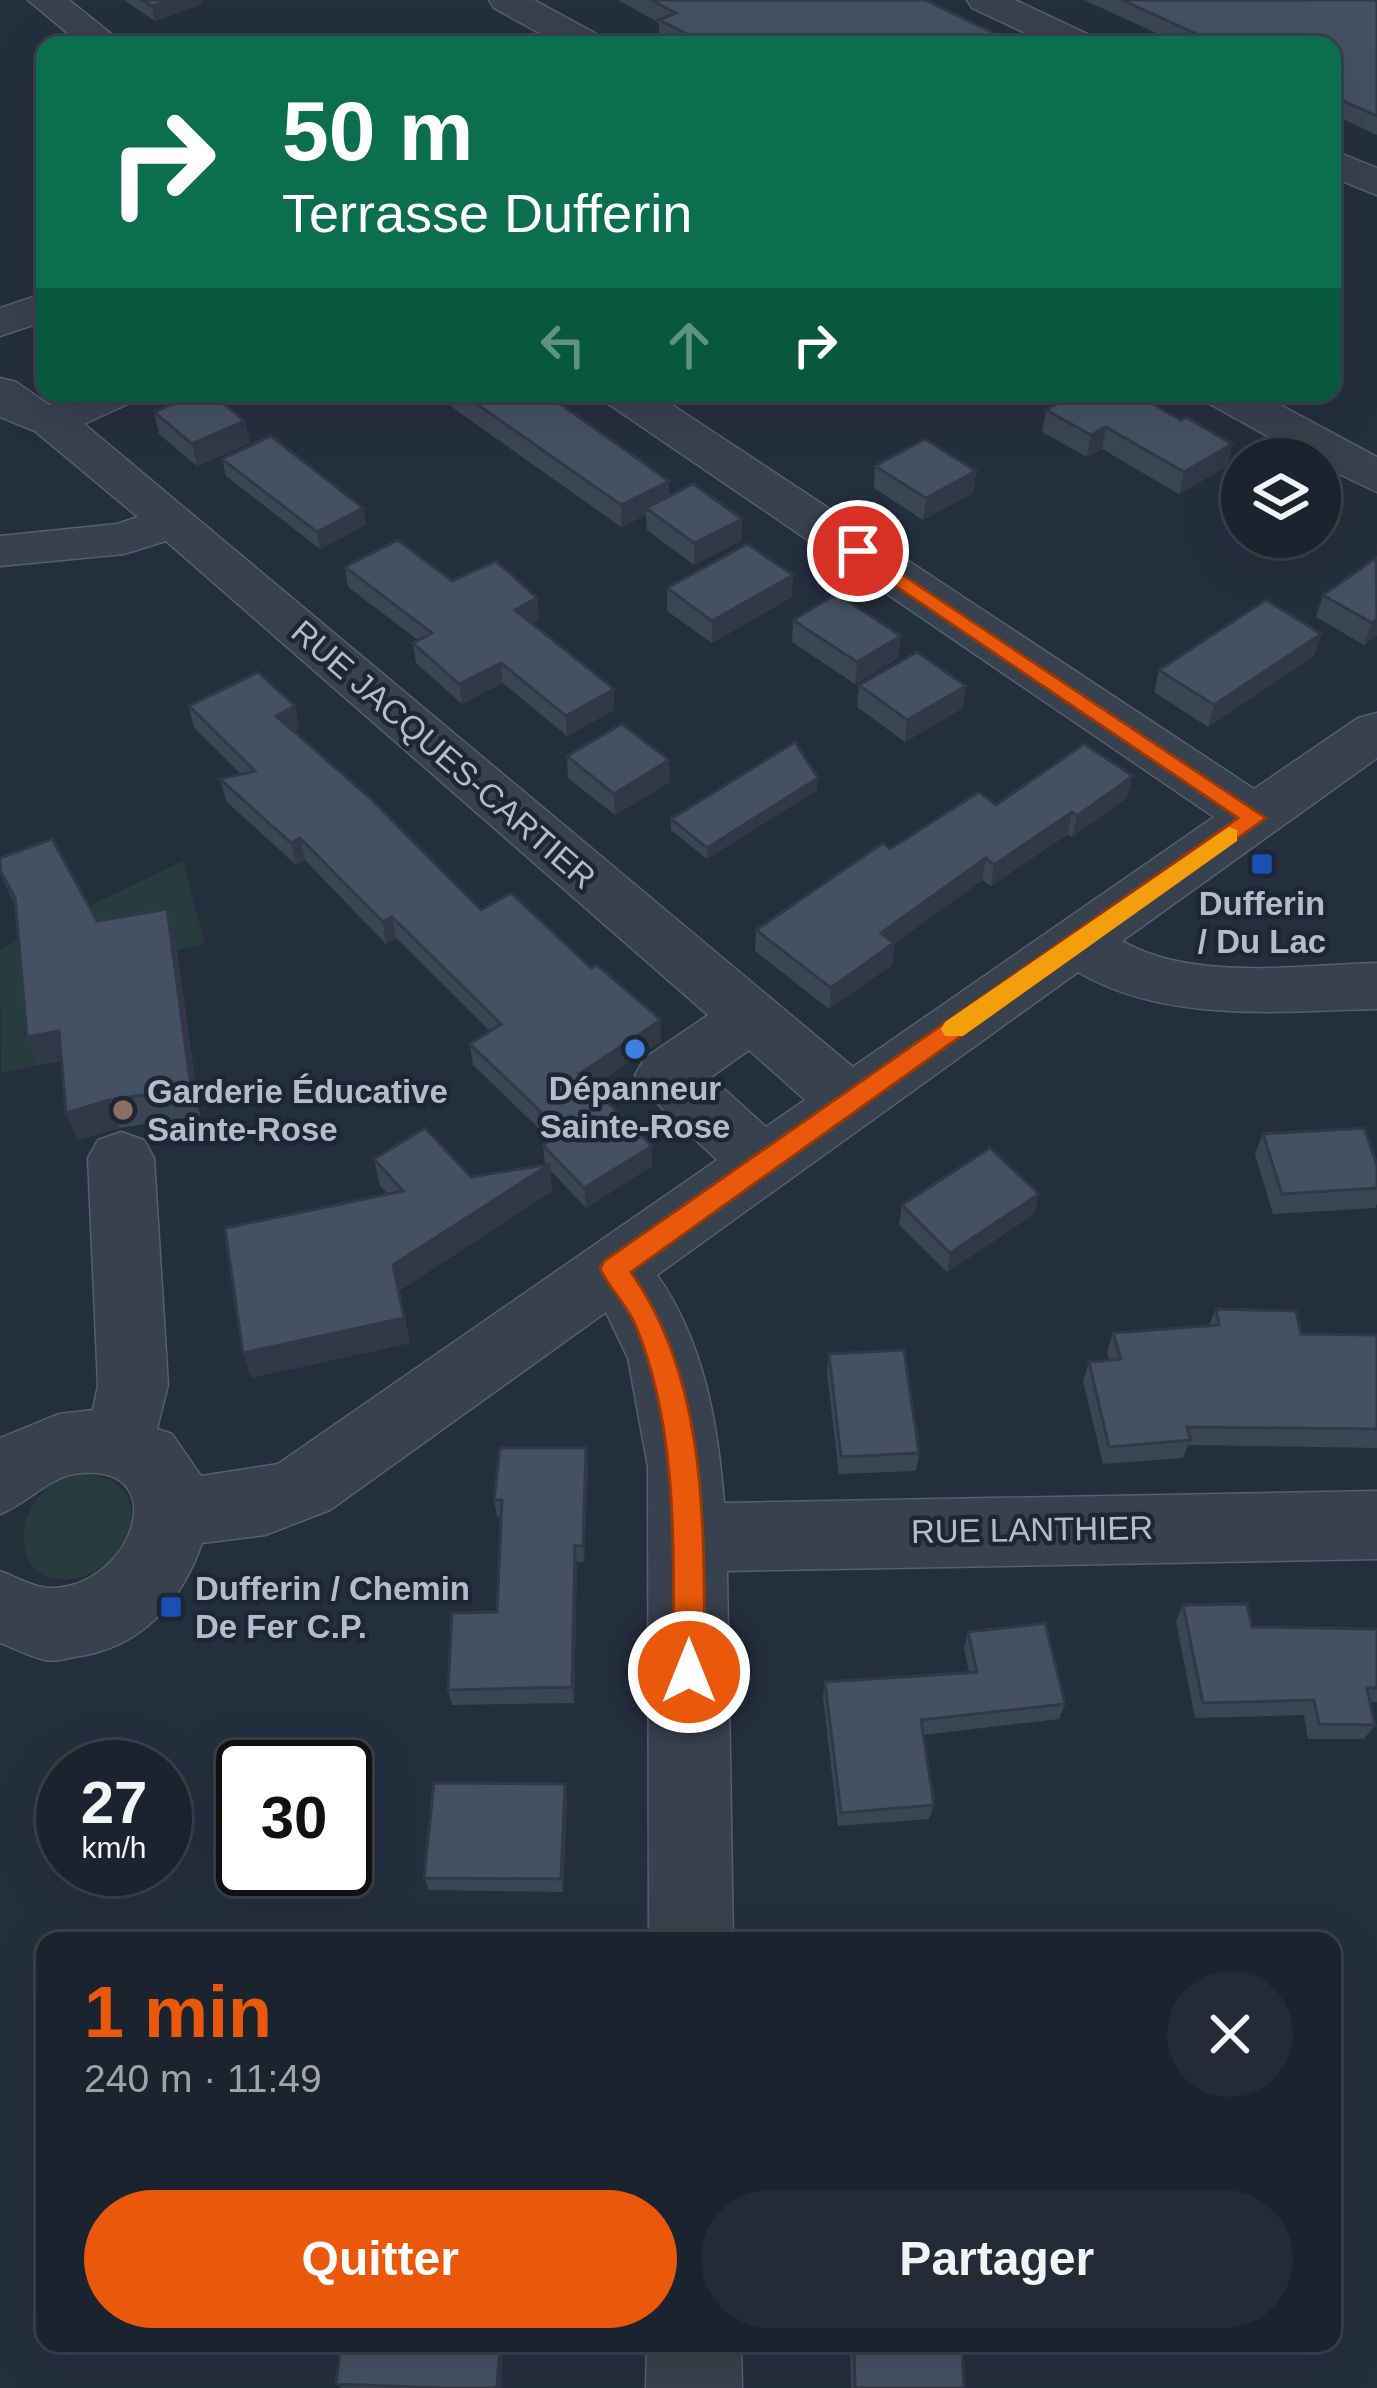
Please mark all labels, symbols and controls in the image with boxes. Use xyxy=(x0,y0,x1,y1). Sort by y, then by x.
icon: right xyxy=(84,84,240,240)
text: 50 m xyxy=(282,84,473,178)
text: Terrasse Dufferin xyxy=(282,183,692,243)
icon: left xyxy=(530,312,596,378)
icon: ahead xyxy=(656,312,722,378)
icon: right xyxy=(782,312,848,378)
map controls xyxy=(1221,438,1341,558)
button: layers xyxy=(1221,438,1341,558)
pin xyxy=(807,500,909,602)
icon: arrive xyxy=(825,518,891,584)
street label: RUE JACQUES-CARTIER xyxy=(284,612,603,896)
marker: Dufferin / Du Lac xyxy=(1249,851,1275,877)
place label: Dufferin / Du Lac xyxy=(1198,885,1326,960)
marker: Dépanneur Sainte-Rose xyxy=(622,1036,648,1062)
place label: Dépanneur Sainte-Rose xyxy=(540,1070,730,1145)
place label: Garderie Éducative Sainte-Rose xyxy=(147,1073,448,1148)
marker: Garderie Éducative Sainte-Rose xyxy=(110,1097,136,1123)
street label: RUE LANTHIER xyxy=(911,1509,1153,1550)
place label: Dufferin / Chemin De Fer C.P. xyxy=(195,1570,470,1645)
marker: Dufferin / Chemin De Fer C.P. xyxy=(158,1594,184,1620)
position arrow xyxy=(626,1609,752,1735)
speed limit sign: 30 xyxy=(216,1740,372,1896)
text: 27 xyxy=(81,1769,147,1836)
text: km/h xyxy=(81,1831,147,1864)
button: close xyxy=(1167,1971,1293,2097)
text: 1 min xyxy=(84,1972,272,2052)
text: 240 m · 11:49 xyxy=(84,2057,322,2100)
button: Quitter xyxy=(84,2190,677,2328)
button: Partager xyxy=(701,2190,1293,2328)

